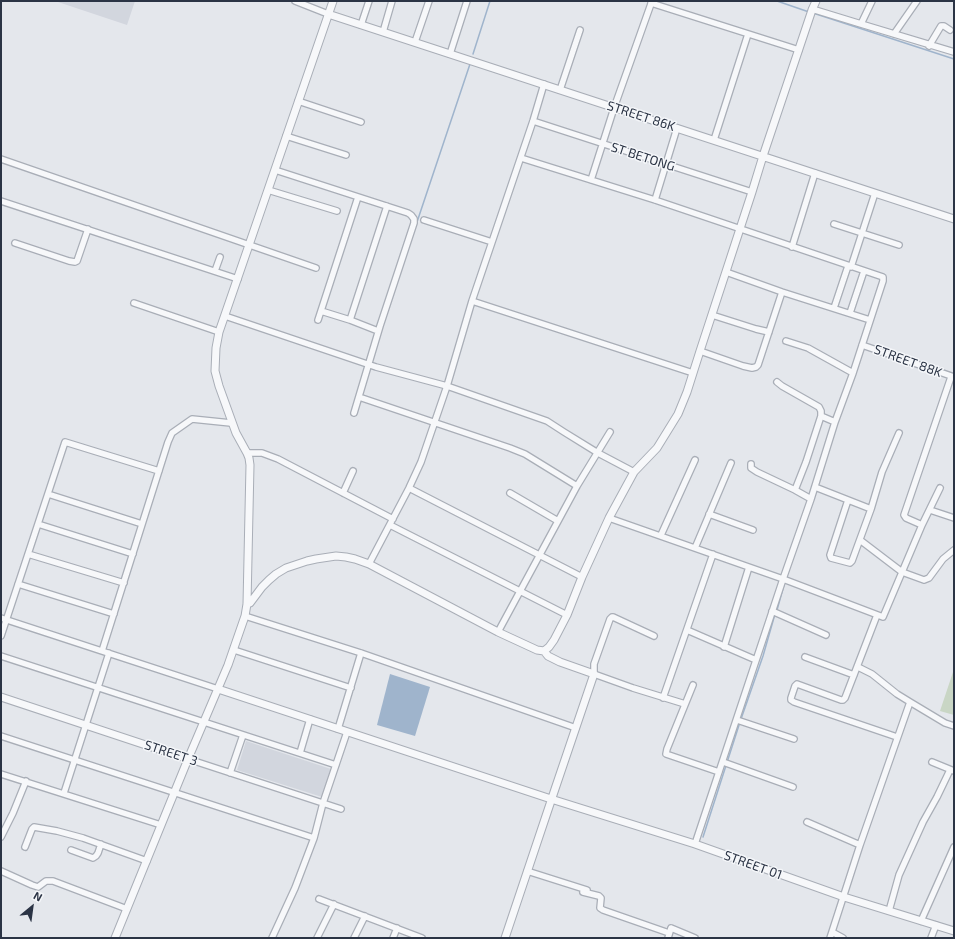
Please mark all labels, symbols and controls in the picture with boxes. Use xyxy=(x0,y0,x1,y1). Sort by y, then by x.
street label: STREET 86K xyxy=(605,98,677,134)
street label: ST BETONG xyxy=(609,139,677,175)
street label: STREET 88K xyxy=(872,341,944,381)
street label: STREET 3 xyxy=(142,737,200,769)
street label: STREET 01 xyxy=(722,847,784,883)
north arrow xyxy=(12,887,52,927)
text: N xyxy=(31,888,45,904)

